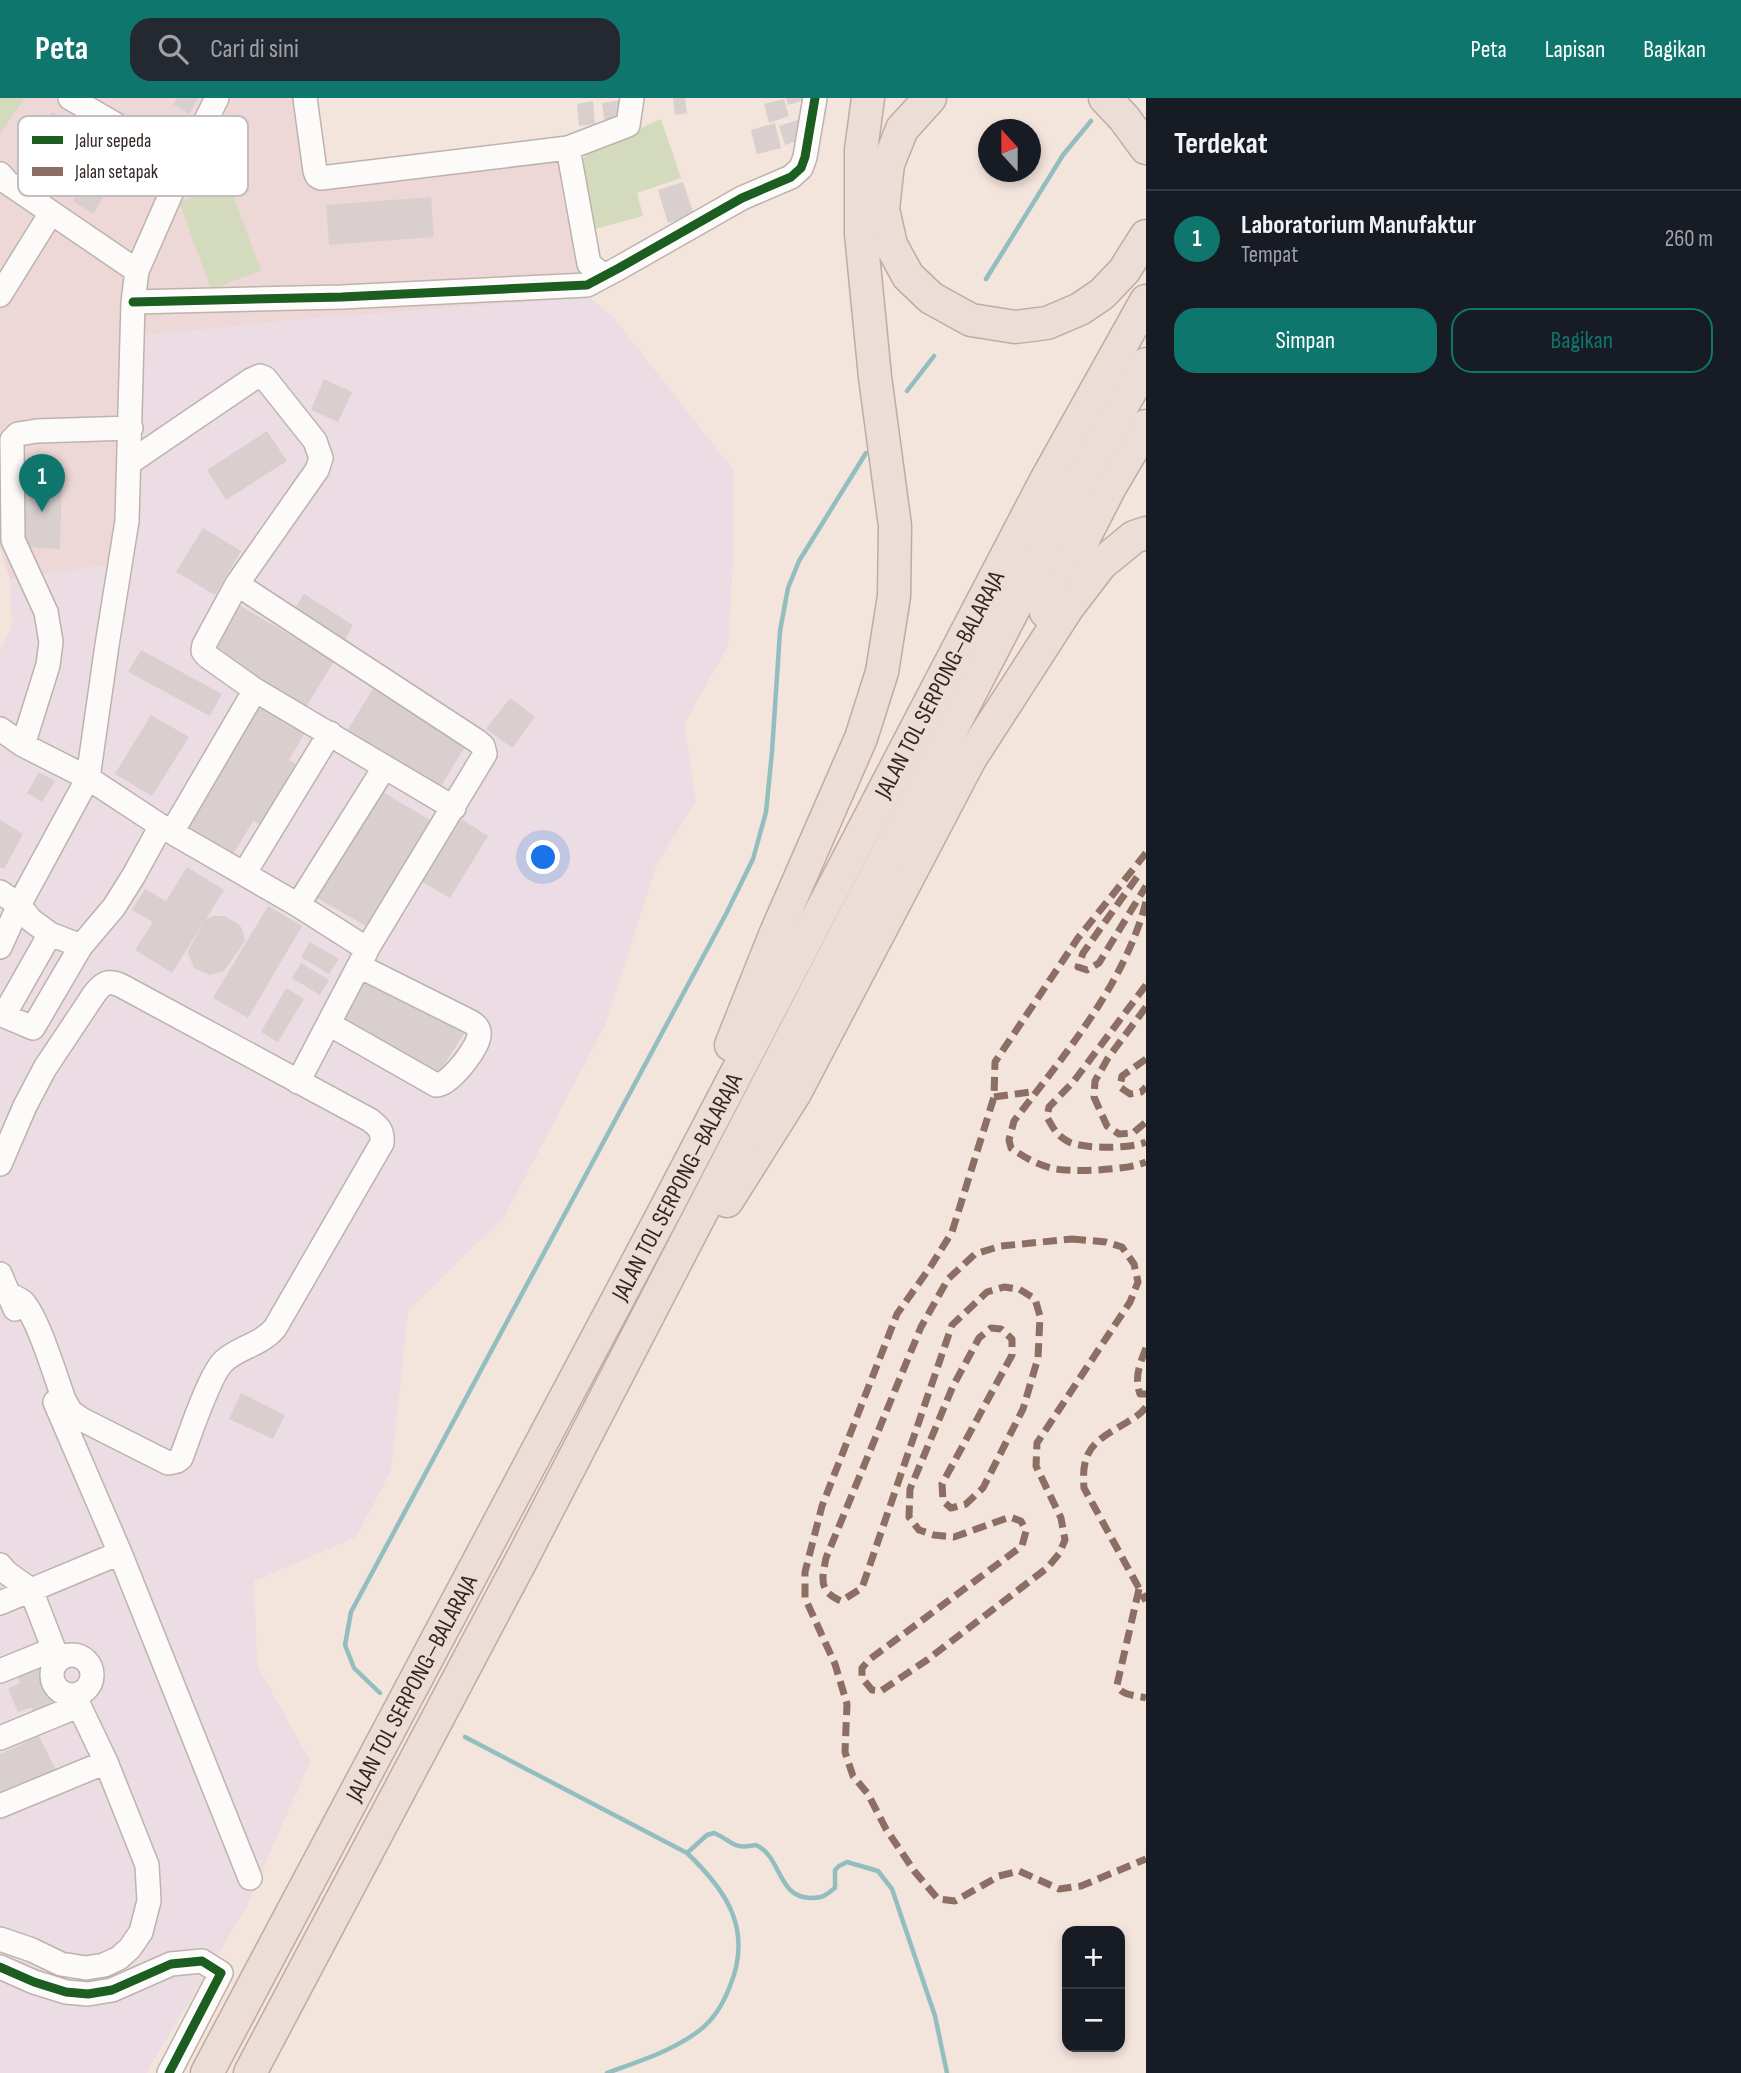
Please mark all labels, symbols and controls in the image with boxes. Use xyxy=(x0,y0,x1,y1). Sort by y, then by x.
search box xyxy=(130,18,620,81)
text: Peta xyxy=(35,29,88,69)
icon: search xyxy=(154,30,192,68)
text: Cari di sini xyxy=(210,34,299,65)
text: Peta xyxy=(1471,35,1507,64)
text: Lapisan xyxy=(1545,35,1605,64)
text: Bagikan xyxy=(1643,35,1706,64)
legend xyxy=(18,116,248,196)
north arrow xyxy=(978,119,1041,182)
text: Terdekat xyxy=(1174,126,1268,162)
text: Jalur sepeda xyxy=(74,130,151,153)
text: Jalan setapak xyxy=(74,161,159,184)
text: Laboratorium Manufaktur xyxy=(1241,210,1476,241)
text: 1 xyxy=(1192,225,1202,253)
text: 260 m xyxy=(1665,225,1713,253)
text: Tempat xyxy=(1241,241,1298,269)
button: Simpan xyxy=(1174,308,1437,373)
button: Bagikan xyxy=(1451,308,1713,373)
pin: 1 xyxy=(19,454,65,512)
street label: JALAN TOL SERPONG–BALARAJA xyxy=(868,565,1011,804)
your location xyxy=(526,840,560,874)
street label: JALAN TOL SERPONG–BALARAJA xyxy=(605,1068,749,1306)
street label: JALAN TOL SERPONG–BALARAJA xyxy=(339,1569,484,1807)
map controls xyxy=(1062,1926,1125,2052)
button: + xyxy=(1062,1926,1125,1989)
button: − xyxy=(1062,1989,1125,2052)

